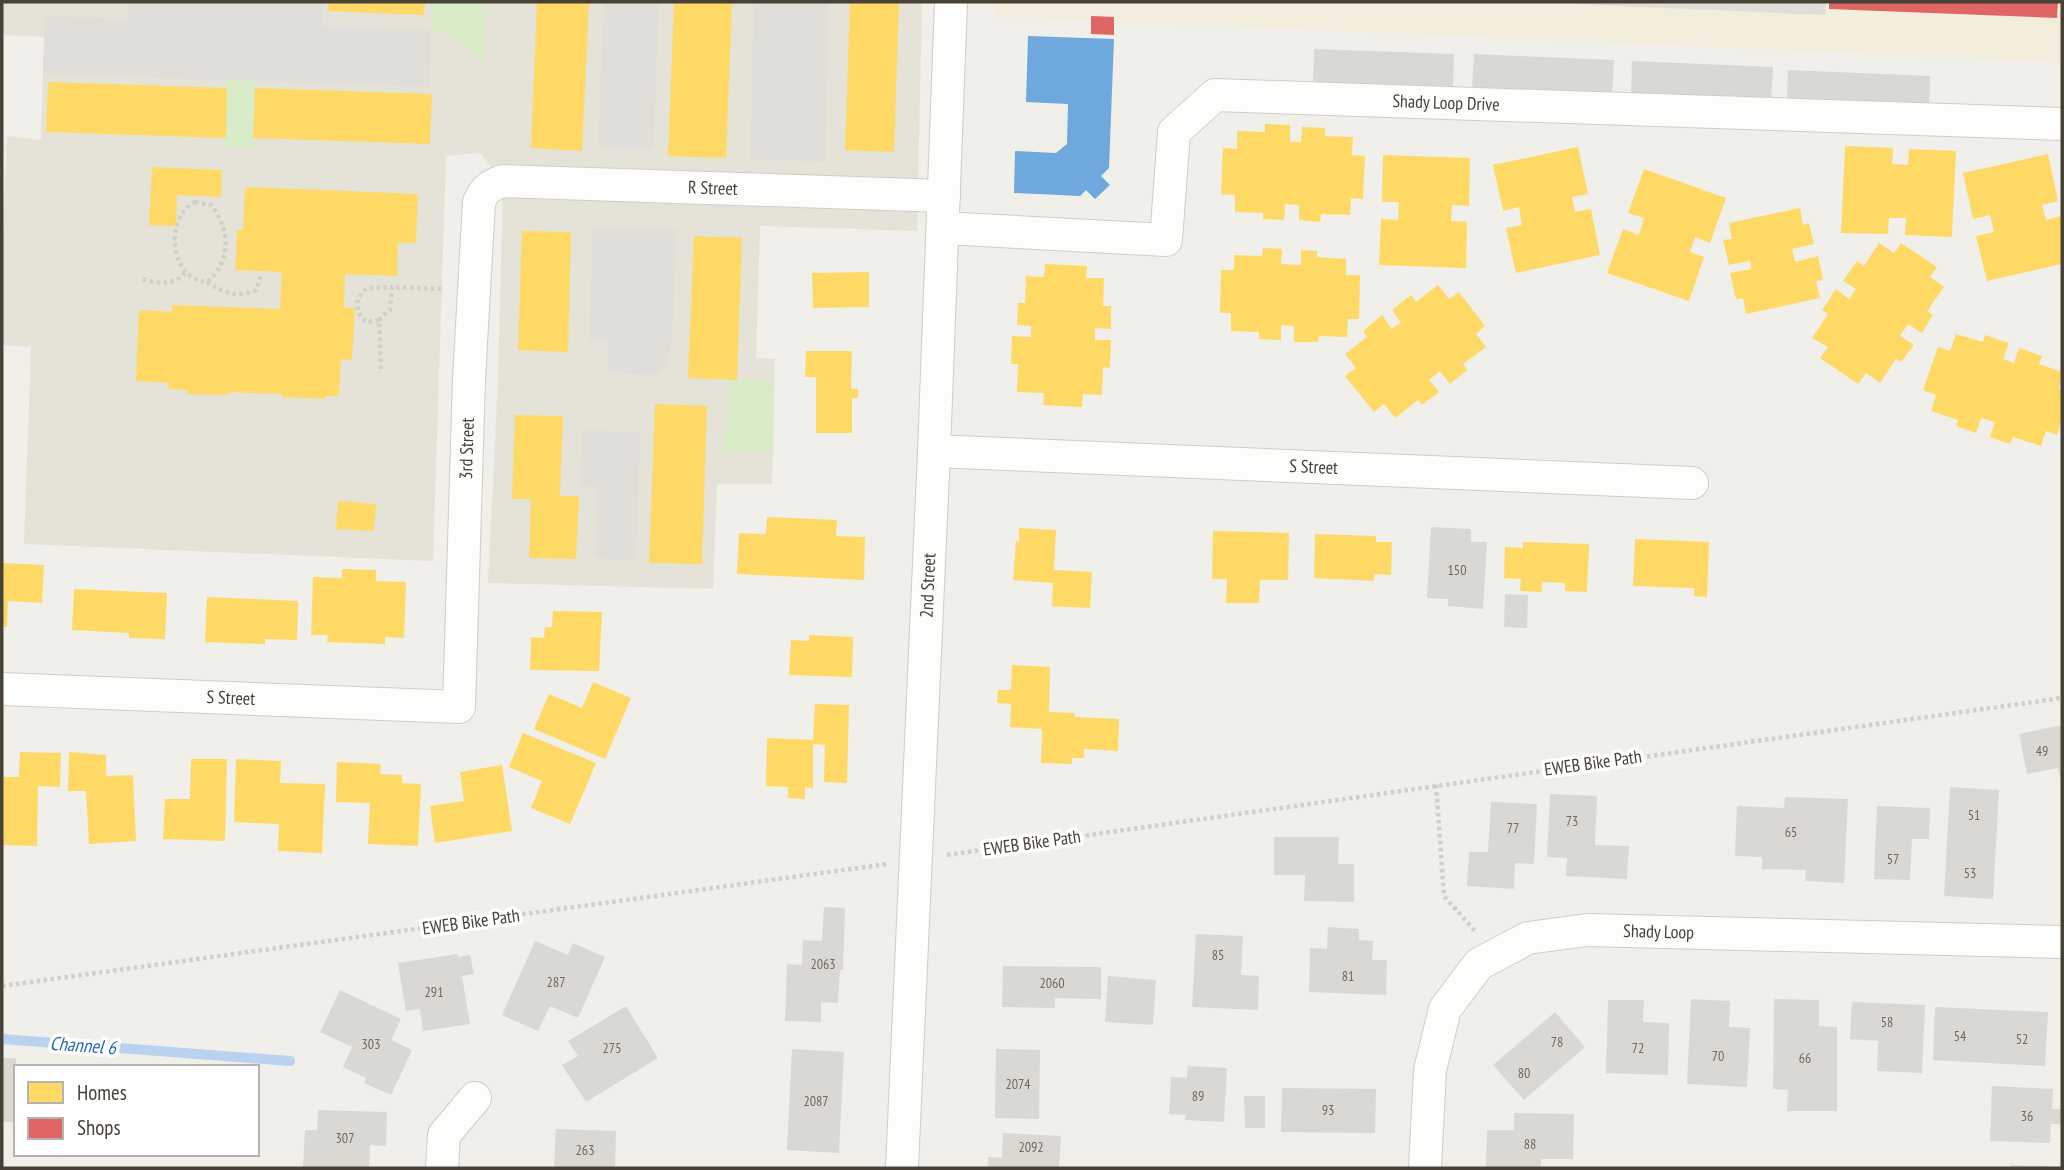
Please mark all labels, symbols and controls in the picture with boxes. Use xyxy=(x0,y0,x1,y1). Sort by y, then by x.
street label: Shady Loop Drive xyxy=(1392,89,1500,116)
street label: R Street xyxy=(688,175,738,200)
street label: 3rd Street xyxy=(454,417,479,480)
street label: S Street xyxy=(1289,454,1339,479)
street label: 2nd Street xyxy=(915,553,940,619)
house number: 150 xyxy=(1448,561,1466,579)
street label: S Street xyxy=(206,685,256,710)
house number: 49 xyxy=(2036,742,2048,760)
street label: EWEB Bike Path xyxy=(1543,744,1643,781)
house number: 51 xyxy=(1968,806,1980,824)
house number: 73 xyxy=(1566,812,1578,830)
house number: 77 xyxy=(1507,819,1519,837)
house number: 65 xyxy=(1785,823,1797,841)
street label: EWEB Bike Path xyxy=(982,824,1082,861)
house number: 57 xyxy=(1887,850,1899,868)
house number: 53 xyxy=(1964,864,1976,882)
street label: EWEB Bike Path xyxy=(421,903,521,940)
street label: Shady Loop xyxy=(1623,919,1694,944)
house number: 85 xyxy=(1212,946,1224,964)
house number: 2063 xyxy=(810,955,836,973)
house number: 81 xyxy=(1342,967,1354,985)
house number: 287 xyxy=(547,973,565,991)
house number: 2060 xyxy=(1039,974,1065,992)
house number: 291 xyxy=(425,983,443,1001)
house number: 58 xyxy=(1881,1013,1893,1031)
house number: 54 xyxy=(1954,1027,1967,1045)
house number: 52 xyxy=(2016,1030,2028,1048)
water label: Channel 6 xyxy=(49,1031,118,1059)
house number: 78 xyxy=(1551,1033,1563,1051)
house number: 303 xyxy=(362,1035,380,1053)
house number: 275 xyxy=(603,1039,621,1057)
house number: 72 xyxy=(1632,1039,1644,1057)
house number: 70 xyxy=(1712,1047,1724,1065)
house number: 66 xyxy=(1799,1049,1811,1067)
house number: 80 xyxy=(1518,1064,1530,1082)
legend xyxy=(14,1065,259,1156)
house number: 2074 xyxy=(1005,1075,1031,1093)
text: Homes xyxy=(77,1079,127,1106)
house number: 89 xyxy=(1192,1087,1204,1105)
house number: 2087 xyxy=(803,1092,829,1110)
house number: 93 xyxy=(1322,1101,1334,1119)
house number: 36 xyxy=(2021,1107,2033,1125)
text: Shops xyxy=(77,1114,121,1141)
house number: 307 xyxy=(336,1129,354,1147)
house number: 88 xyxy=(1524,1135,1536,1153)
house number: 2092 xyxy=(1018,1138,1044,1156)
house number: 263 xyxy=(576,1141,594,1159)

